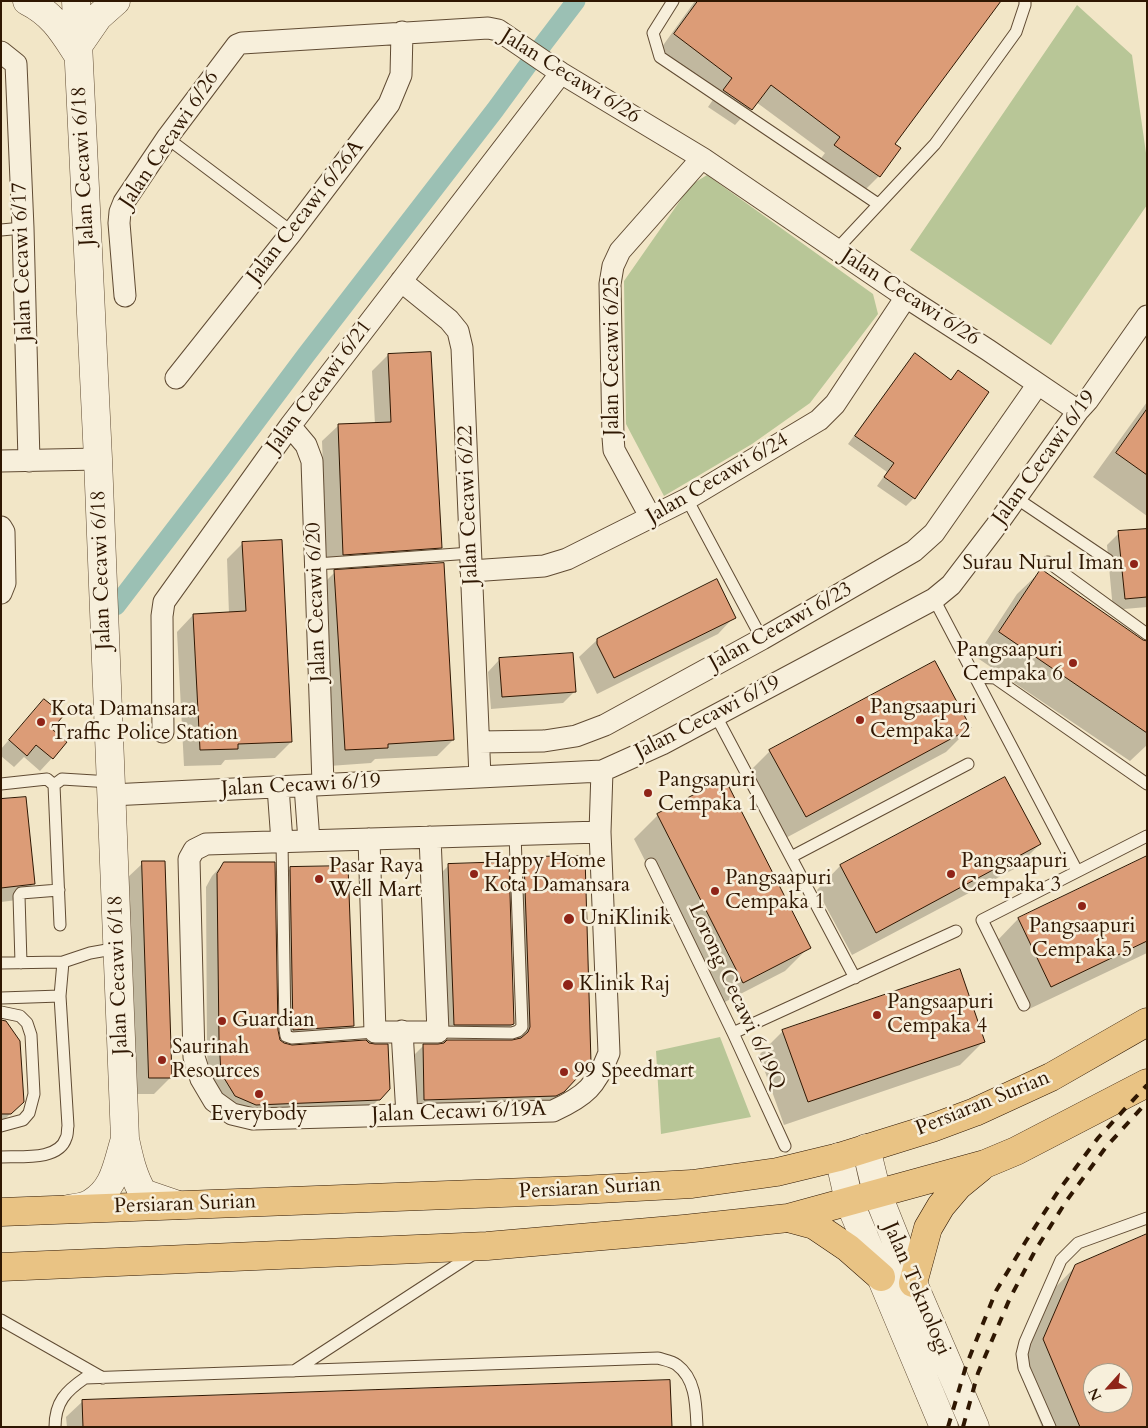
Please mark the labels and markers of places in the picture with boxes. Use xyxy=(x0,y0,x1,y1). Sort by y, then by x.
place label: Surau Nurul Iman xyxy=(963,551,1124,577)
marker: Surau Nurul Iman xyxy=(1128,558,1140,570)
place label: Pangsaapuri Cempaka 6 xyxy=(956,638,1063,688)
marker: Pangsaapuri Cempaka 6 xyxy=(1067,657,1079,669)
place label: Pangsaapuri Cempaka 2 xyxy=(870,695,977,745)
place label: Kota Damansara Traffic Police Station xyxy=(51,697,238,747)
marker: Pangsaapuri Cempaka 2 xyxy=(854,714,866,726)
marker: Kota Damansara Traffic Police Station xyxy=(35,716,47,728)
place label: Pangsapuri Cempaka 1 xyxy=(658,768,758,818)
marker: Pangsapuri Cempaka 1 xyxy=(642,787,654,799)
place label: Happy Home Kota Damansara xyxy=(484,849,630,899)
place label: Pangsaapuri Cempaka 3 xyxy=(961,849,1068,899)
place label: Pasar Raya Well Mart xyxy=(329,854,424,904)
place label: Pangsaapuri Cempaka 1 xyxy=(725,866,832,916)
marker: Happy Home Kota Damansara xyxy=(468,868,480,880)
marker: Pangsaapuri Cempaka 3 xyxy=(945,868,957,880)
marker: Pasar Raya Well Mart xyxy=(313,873,325,885)
marker: Pangsaapuri Cempaka 1 xyxy=(709,885,721,897)
marker: Pangsaapuri Cempaka 5 xyxy=(1076,900,1088,912)
place label: UniKlinik xyxy=(580,906,671,932)
marker: UniKlinik xyxy=(562,912,576,926)
place label: Pangsaapuri Cempaka 5 xyxy=(1029,914,1135,964)
place label: Klinik Raj xyxy=(579,972,670,998)
marker: Klinik Raj xyxy=(561,978,575,992)
place label: Pangsaapuri Cempaka 4 xyxy=(887,990,994,1040)
place label: Guardian xyxy=(232,1008,315,1034)
marker: Pangsaapuri Cempaka 4 xyxy=(871,1009,883,1021)
marker: Guardian xyxy=(216,1015,228,1027)
place label: Saurinah Resources xyxy=(172,1035,260,1085)
marker: Saurinah Resources xyxy=(156,1054,168,1066)
place label: 99 Speedmart xyxy=(574,1059,694,1085)
marker: 99 Speedmart xyxy=(558,1066,570,1078)
marker: Everybody xyxy=(253,1088,265,1100)
place label: Everybody xyxy=(211,1102,307,1128)

